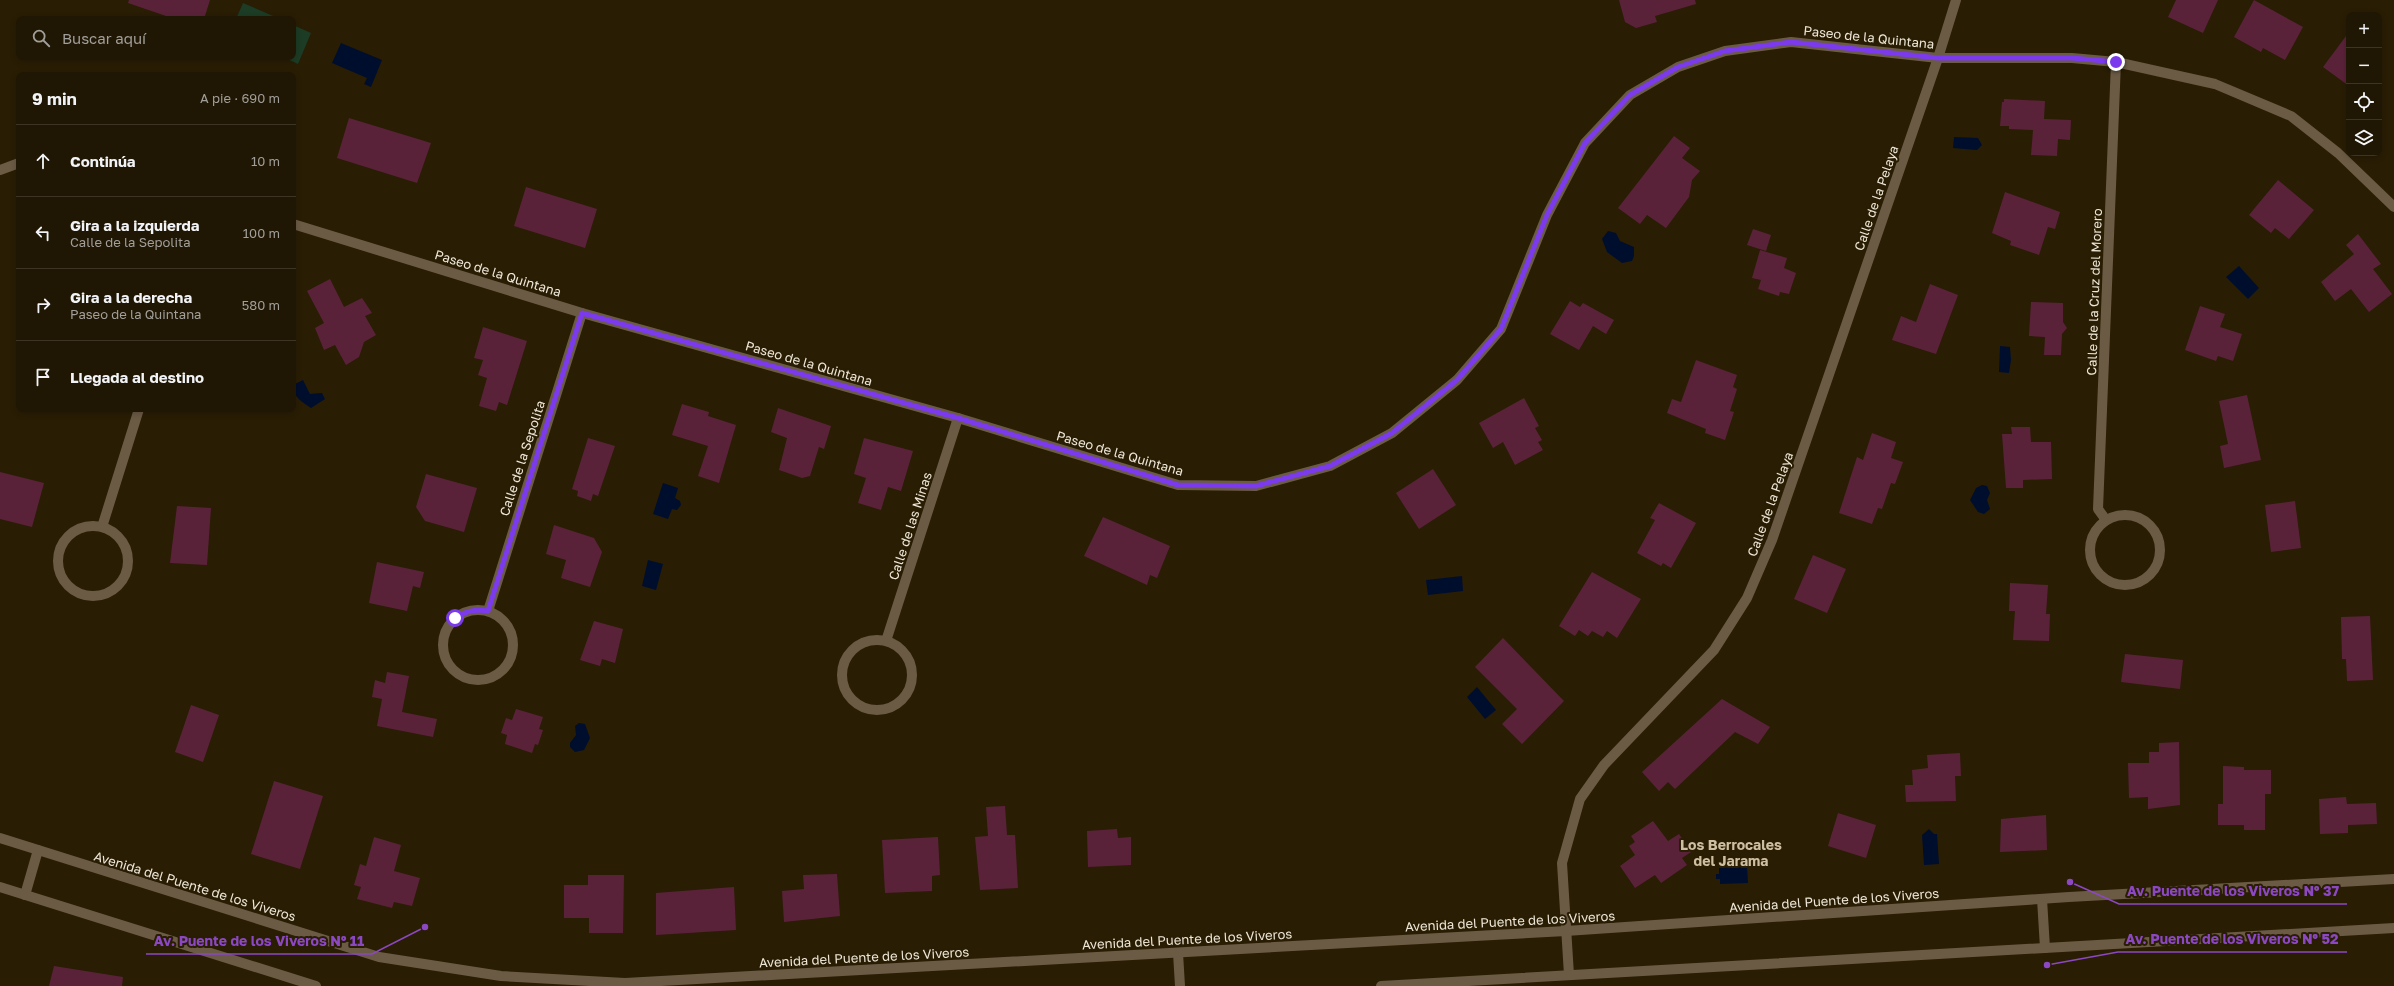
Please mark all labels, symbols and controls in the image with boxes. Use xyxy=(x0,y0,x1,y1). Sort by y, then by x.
map controls xyxy=(2346,12,2382,156)
button: + xyxy=(2346,12,2382,48)
search box xyxy=(16,16,296,60)
street label: Paseo de la Quintana xyxy=(1803,22,1935,52)
icon: search xyxy=(30,27,52,49)
text: Buscar aquí xyxy=(62,29,146,47)
button: − xyxy=(2346,48,2382,84)
route end xyxy=(2107,53,2125,71)
button: locate xyxy=(2346,84,2382,120)
text: 9 min xyxy=(32,88,77,109)
text: A pie · 690 m xyxy=(200,90,280,106)
button: layers xyxy=(2346,120,2382,156)
street label: Calle de la Pelaya xyxy=(1851,143,1901,253)
icon: ahead xyxy=(32,150,54,172)
text: Continúa xyxy=(70,152,136,170)
text: 10 m xyxy=(251,153,280,169)
street label: Calle de la Cruz del Morero xyxy=(2083,208,2105,376)
text: Gira a la izquierda xyxy=(70,216,200,234)
icon: left xyxy=(32,222,54,244)
text: 100 m xyxy=(243,225,280,241)
text: Calle de la Sepolita xyxy=(70,234,191,250)
street label: Paseo de la Quintana xyxy=(433,246,563,300)
text: Gira a la derecha xyxy=(70,288,192,306)
icon: right xyxy=(32,294,54,316)
text: 580 m xyxy=(242,297,280,313)
text: Paseo de la Quintana xyxy=(70,306,201,322)
street label: Paseo de la Quintana xyxy=(744,337,874,389)
icon: arrive xyxy=(32,366,54,388)
text: Llegada al destino xyxy=(70,368,204,386)
street label: Calle de la Sepolita xyxy=(496,398,548,518)
street label: Paseo de la Quintana xyxy=(1055,427,1185,479)
street label: Calle de la Pelaya xyxy=(1744,450,1796,558)
street label: Calle de las Minas xyxy=(885,470,935,582)
route start xyxy=(446,609,464,627)
district label: Los Berrocales del Jarama xyxy=(1680,836,1782,869)
street label: Avenida del Puente de los Viveros xyxy=(92,848,298,924)
callout: Av. Puente de los Viveros Nº 37 xyxy=(2119,878,2347,904)
text: Av. Puente de los Viveros Nº 37 xyxy=(2127,882,2339,899)
street label: Avenida del Puente de los Viveros xyxy=(1728,885,1940,915)
street label: Avenida del Puente de los Viveros xyxy=(1405,907,1616,934)
street label: Avenida del Puente de los Viveros xyxy=(1082,925,1293,952)
callout: Av. Puente de los Viveros Nº 52 xyxy=(2118,926,2347,952)
callout: Av. Puente de los Viveros Nº 11 xyxy=(146,928,372,954)
text: Av. Puente de los Viveros Nº 52 xyxy=(2125,930,2339,947)
text: Av. Puente de los Viveros Nº 11 xyxy=(154,932,364,949)
street label: Avenida del Puente de los Viveros xyxy=(759,943,970,970)

